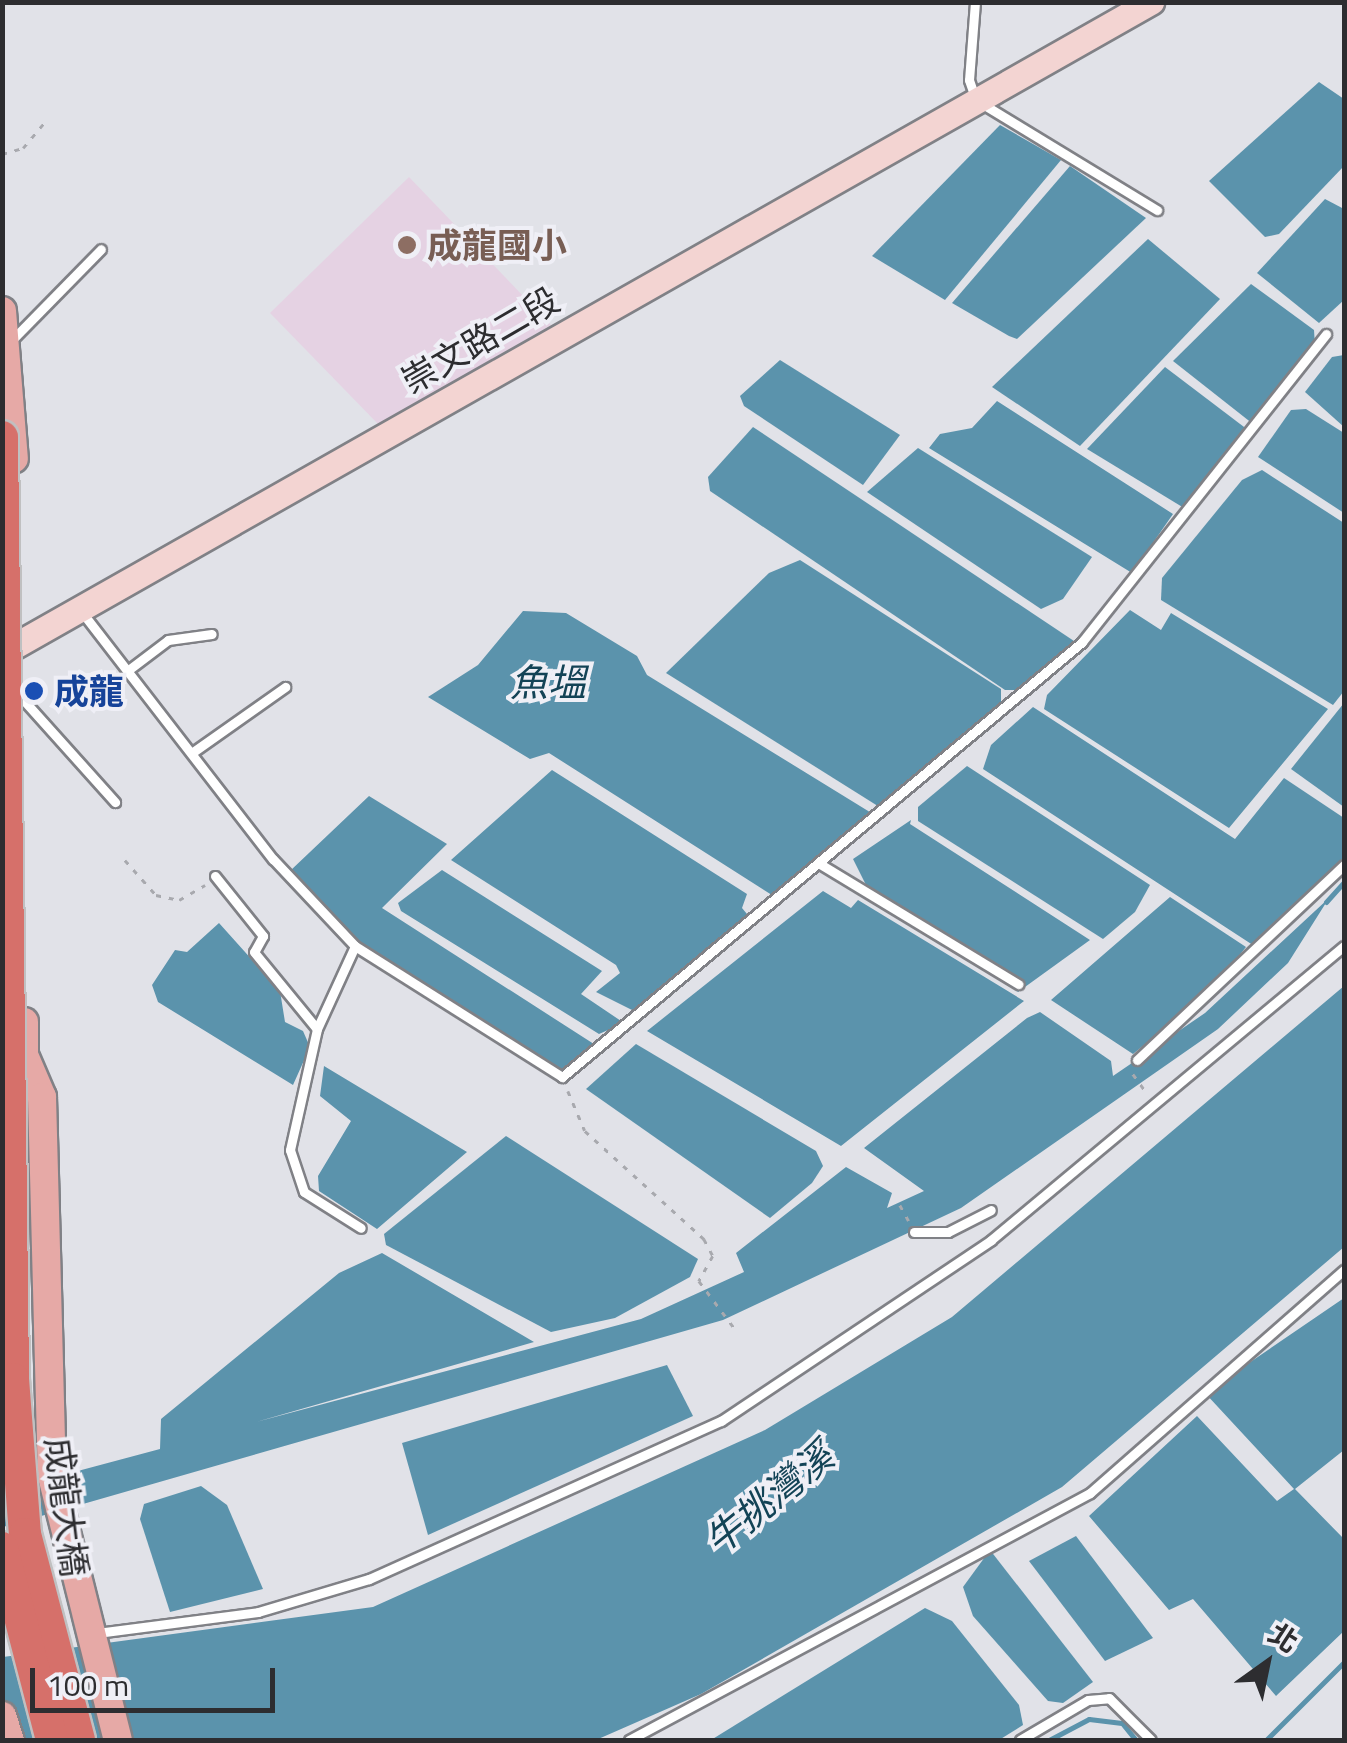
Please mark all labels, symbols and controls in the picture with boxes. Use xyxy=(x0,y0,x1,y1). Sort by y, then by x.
place label: 成龍國小 xyxy=(427,224,567,266)
marker: 成龍國小 xyxy=(396,234,418,256)
street label: 崇文路二段 xyxy=(394,278,566,402)
water label: 魚塭 xyxy=(510,660,586,706)
place label: 成龍 xyxy=(54,670,124,712)
marker: 成龍 xyxy=(23,680,45,702)
water label: 牛挑灣溪 xyxy=(696,1433,842,1565)
street label: 成龍大橋 xyxy=(38,1435,96,1579)
text: 北 xyxy=(1260,1612,1307,1663)
north arrow xyxy=(1217,1613,1317,1713)
scale bar xyxy=(35,1648,280,1710)
text: 100 m xyxy=(47,1662,129,1708)

